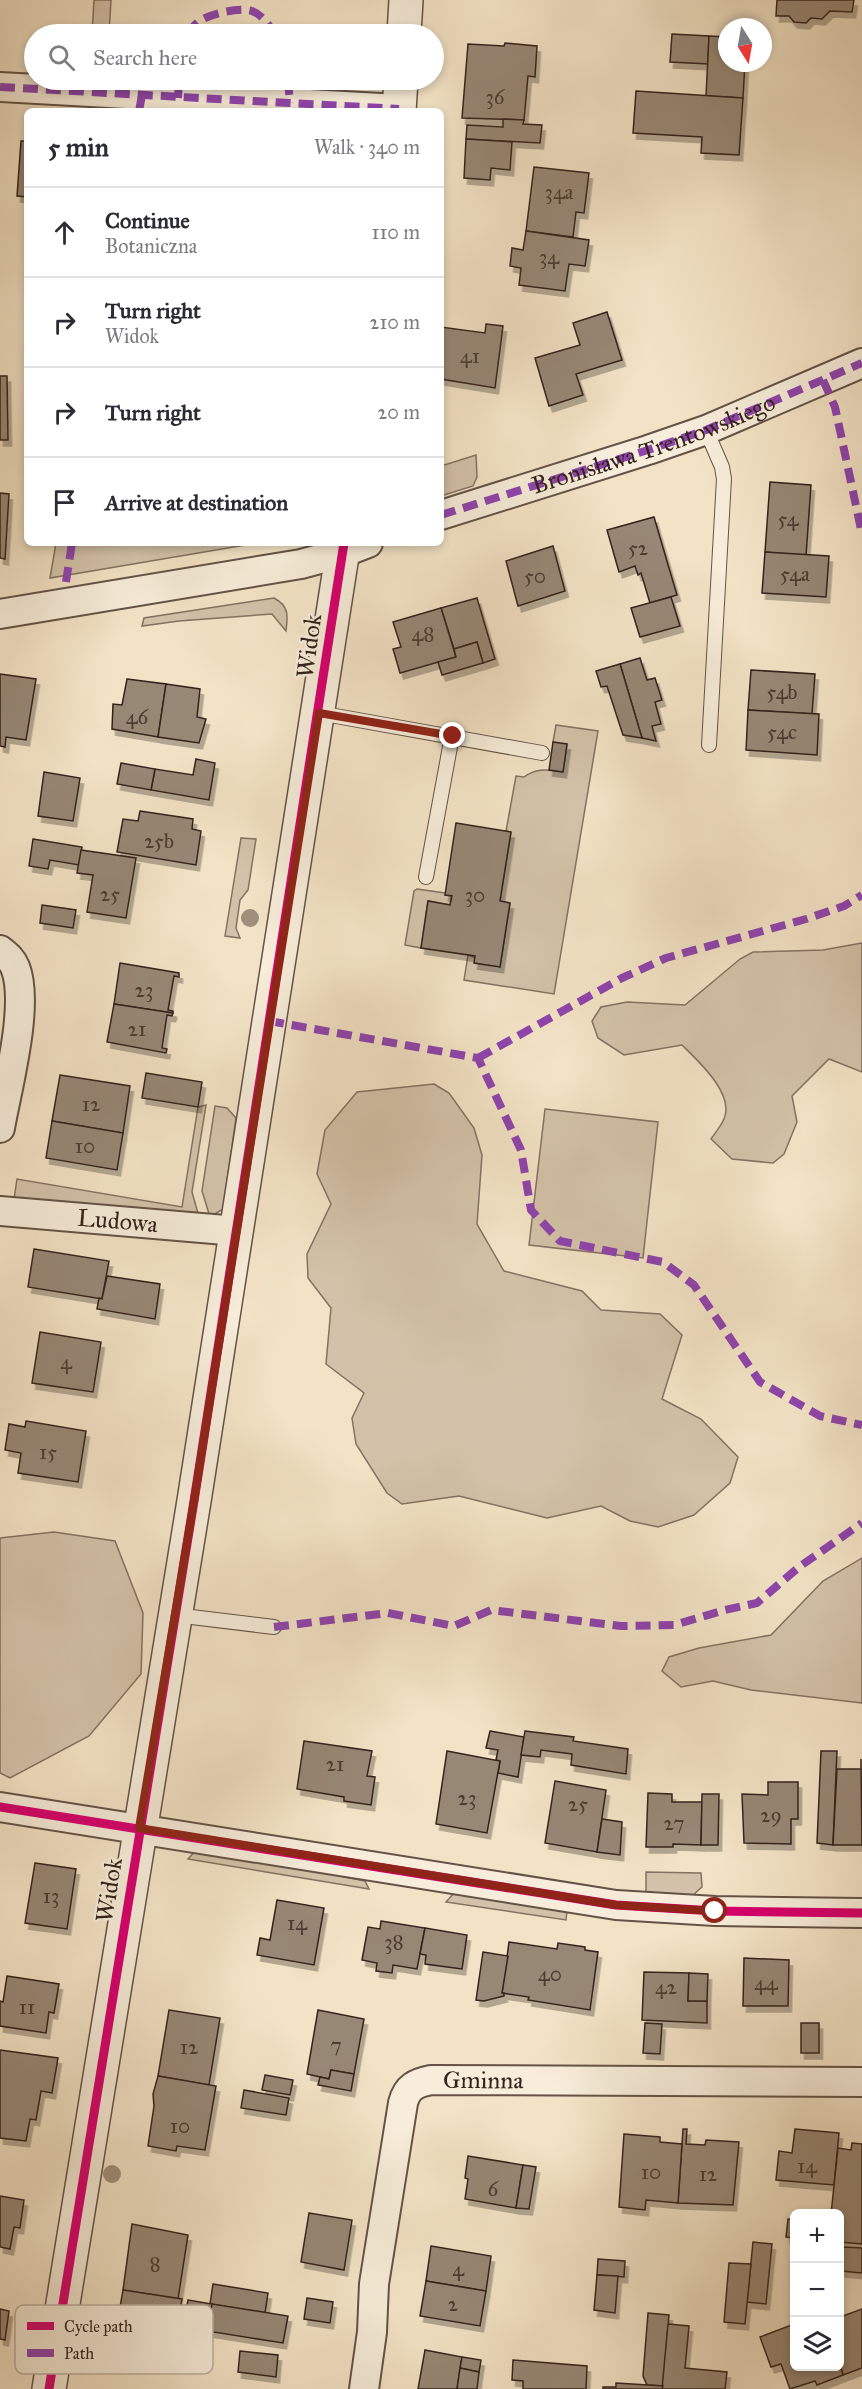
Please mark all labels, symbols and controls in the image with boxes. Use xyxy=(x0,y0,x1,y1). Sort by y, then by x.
north arrow xyxy=(718,18,772,72)
search box xyxy=(24,24,444,90)
icon: search xyxy=(45,41,78,74)
text: Search here xyxy=(93,44,197,71)
house number: 36 xyxy=(485,84,506,110)
text: 5 min xyxy=(48,131,109,163)
text: Walk · 340 m xyxy=(314,135,420,159)
house number: 34a xyxy=(545,179,574,205)
text: Continue xyxy=(105,207,190,234)
icon: ahead xyxy=(48,216,81,249)
text: 110 m xyxy=(372,220,420,244)
text: Botaniczna xyxy=(105,234,197,258)
house number: 34 xyxy=(539,244,560,270)
text: Turn right xyxy=(105,297,201,324)
icon: right xyxy=(48,306,81,339)
text: 210 m xyxy=(370,310,420,334)
text: Widok xyxy=(105,324,159,348)
house number: 41 xyxy=(460,343,480,369)
street label: Bronisława Trentowskiego xyxy=(528,387,780,501)
icon: right xyxy=(48,396,81,429)
text: Turn right xyxy=(105,399,201,426)
text: 20 m xyxy=(377,400,420,424)
icon: arrive xyxy=(48,486,81,519)
text: Arrive at destination xyxy=(105,489,288,516)
house number: 54 xyxy=(778,506,800,532)
house number: 52 xyxy=(628,535,649,561)
house number: 54a xyxy=(780,561,810,587)
house number: 50 xyxy=(524,563,546,589)
street label: Widok xyxy=(290,611,328,680)
house number: 48 xyxy=(412,621,434,647)
house number: 54b xyxy=(766,679,798,705)
house number: 46 xyxy=(126,704,149,730)
house number: 54c xyxy=(767,719,797,745)
route end xyxy=(439,722,465,748)
house number: 25b xyxy=(144,828,174,854)
house number: 25 xyxy=(100,881,120,907)
house number: 30 xyxy=(465,882,485,908)
house number: 23 xyxy=(135,977,153,1003)
house number: 21 xyxy=(128,1016,146,1042)
house number: 12 xyxy=(82,1091,101,1117)
house number: 10 xyxy=(75,1133,95,1159)
street label: Ludowa xyxy=(76,1203,160,1239)
house number: 4 xyxy=(60,1349,73,1375)
house number: 15 xyxy=(39,1439,57,1465)
house number: 21 xyxy=(326,1751,344,1777)
house number: 23 xyxy=(458,1785,476,1811)
house number: 25 xyxy=(568,1791,588,1817)
house number: 29 xyxy=(760,1802,782,1828)
house number: 27 xyxy=(664,1810,685,1836)
street label: Widok xyxy=(89,1855,129,1924)
house number: 13 xyxy=(43,1883,59,1909)
route start xyxy=(701,1897,727,1923)
house number: 14 xyxy=(287,1910,308,1936)
house number: 38 xyxy=(384,1929,404,1955)
house number: 40 xyxy=(538,1961,562,1987)
house number: 44 xyxy=(754,1970,779,1996)
house number: 42 xyxy=(655,1974,678,2000)
house number: 11 xyxy=(19,1994,35,2020)
house number: 7 xyxy=(330,2032,342,2058)
house number: 12 xyxy=(180,2034,199,2060)
street label: Gminna xyxy=(443,2065,524,2095)
house number: 10 xyxy=(170,2113,190,2139)
house number: 14 xyxy=(797,2153,818,2179)
house number: 10 xyxy=(641,2159,661,2185)
house number: 12 xyxy=(699,2161,718,2187)
house number: 6 xyxy=(488,2176,500,2202)
map controls xyxy=(790,2209,844,2371)
button: + xyxy=(790,2209,844,2263)
house number: 8 xyxy=(149,2251,161,2277)
house number: 4 xyxy=(452,2256,465,2282)
button: − xyxy=(790,2263,844,2317)
house number: 2 xyxy=(448,2291,459,2317)
legend xyxy=(15,2305,213,2374)
text: Cycle path xyxy=(64,2317,133,2336)
button: layers xyxy=(790,2317,844,2371)
text: Path xyxy=(64,2344,94,2363)

